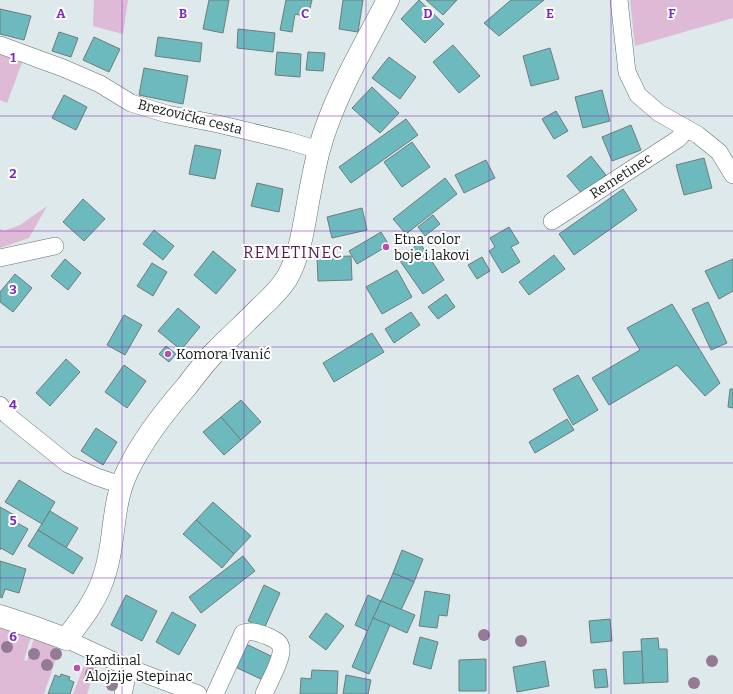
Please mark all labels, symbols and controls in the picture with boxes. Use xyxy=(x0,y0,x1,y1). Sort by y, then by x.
text: A xyxy=(56,6,66,21)
text: B xyxy=(179,6,187,21)
text: C xyxy=(301,6,309,21)
text: D xyxy=(423,6,433,21)
text: E xyxy=(546,6,554,21)
text: F xyxy=(668,6,676,21)
text: 1 xyxy=(10,50,16,65)
street label: Brezovička cesta xyxy=(136,96,244,138)
street label: Remetinec xyxy=(587,150,655,202)
text: 2 xyxy=(9,166,17,181)
place label: Etna color boje i lakovi xyxy=(394,231,470,264)
marker: Etna color boje i lakovi xyxy=(381,242,391,252)
district label: REMETINEC xyxy=(243,243,343,262)
text: 3 xyxy=(9,282,17,297)
place label: Komora Ivanić xyxy=(176,346,271,363)
marker: Komora Ivanić xyxy=(163,349,173,359)
text: 4 xyxy=(9,397,17,412)
text: 5 xyxy=(9,513,17,528)
text: 6 xyxy=(9,629,17,644)
place label: Kardinal Alojzije Stepinac xyxy=(85,652,193,685)
marker: Kardinal Alojzije Stepinac xyxy=(72,663,82,673)

